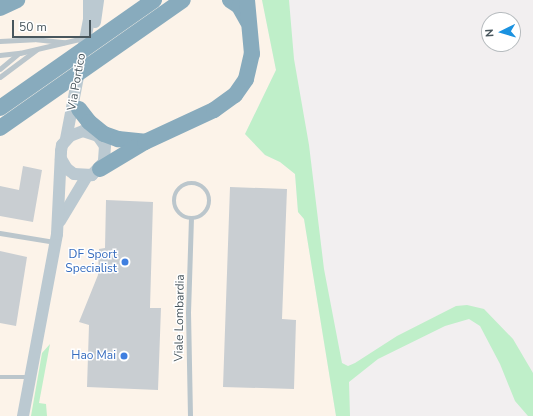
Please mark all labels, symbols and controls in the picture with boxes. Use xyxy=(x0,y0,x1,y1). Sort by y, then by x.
scale bar xyxy=(14,12,93,38)
north arrow xyxy=(481,12,521,52)
text: 50 m xyxy=(19,19,47,35)
text: N xyxy=(482,28,497,38)
street label: Via Portico xyxy=(65,52,89,112)
place label: DF Sport Specialist xyxy=(65,248,117,276)
marker: DF Sport Specialist xyxy=(120,257,130,267)
street label: Viale Lombardia xyxy=(172,274,188,362)
place label: Hao Mai xyxy=(71,349,116,363)
marker: Hao Mai xyxy=(119,351,129,361)

